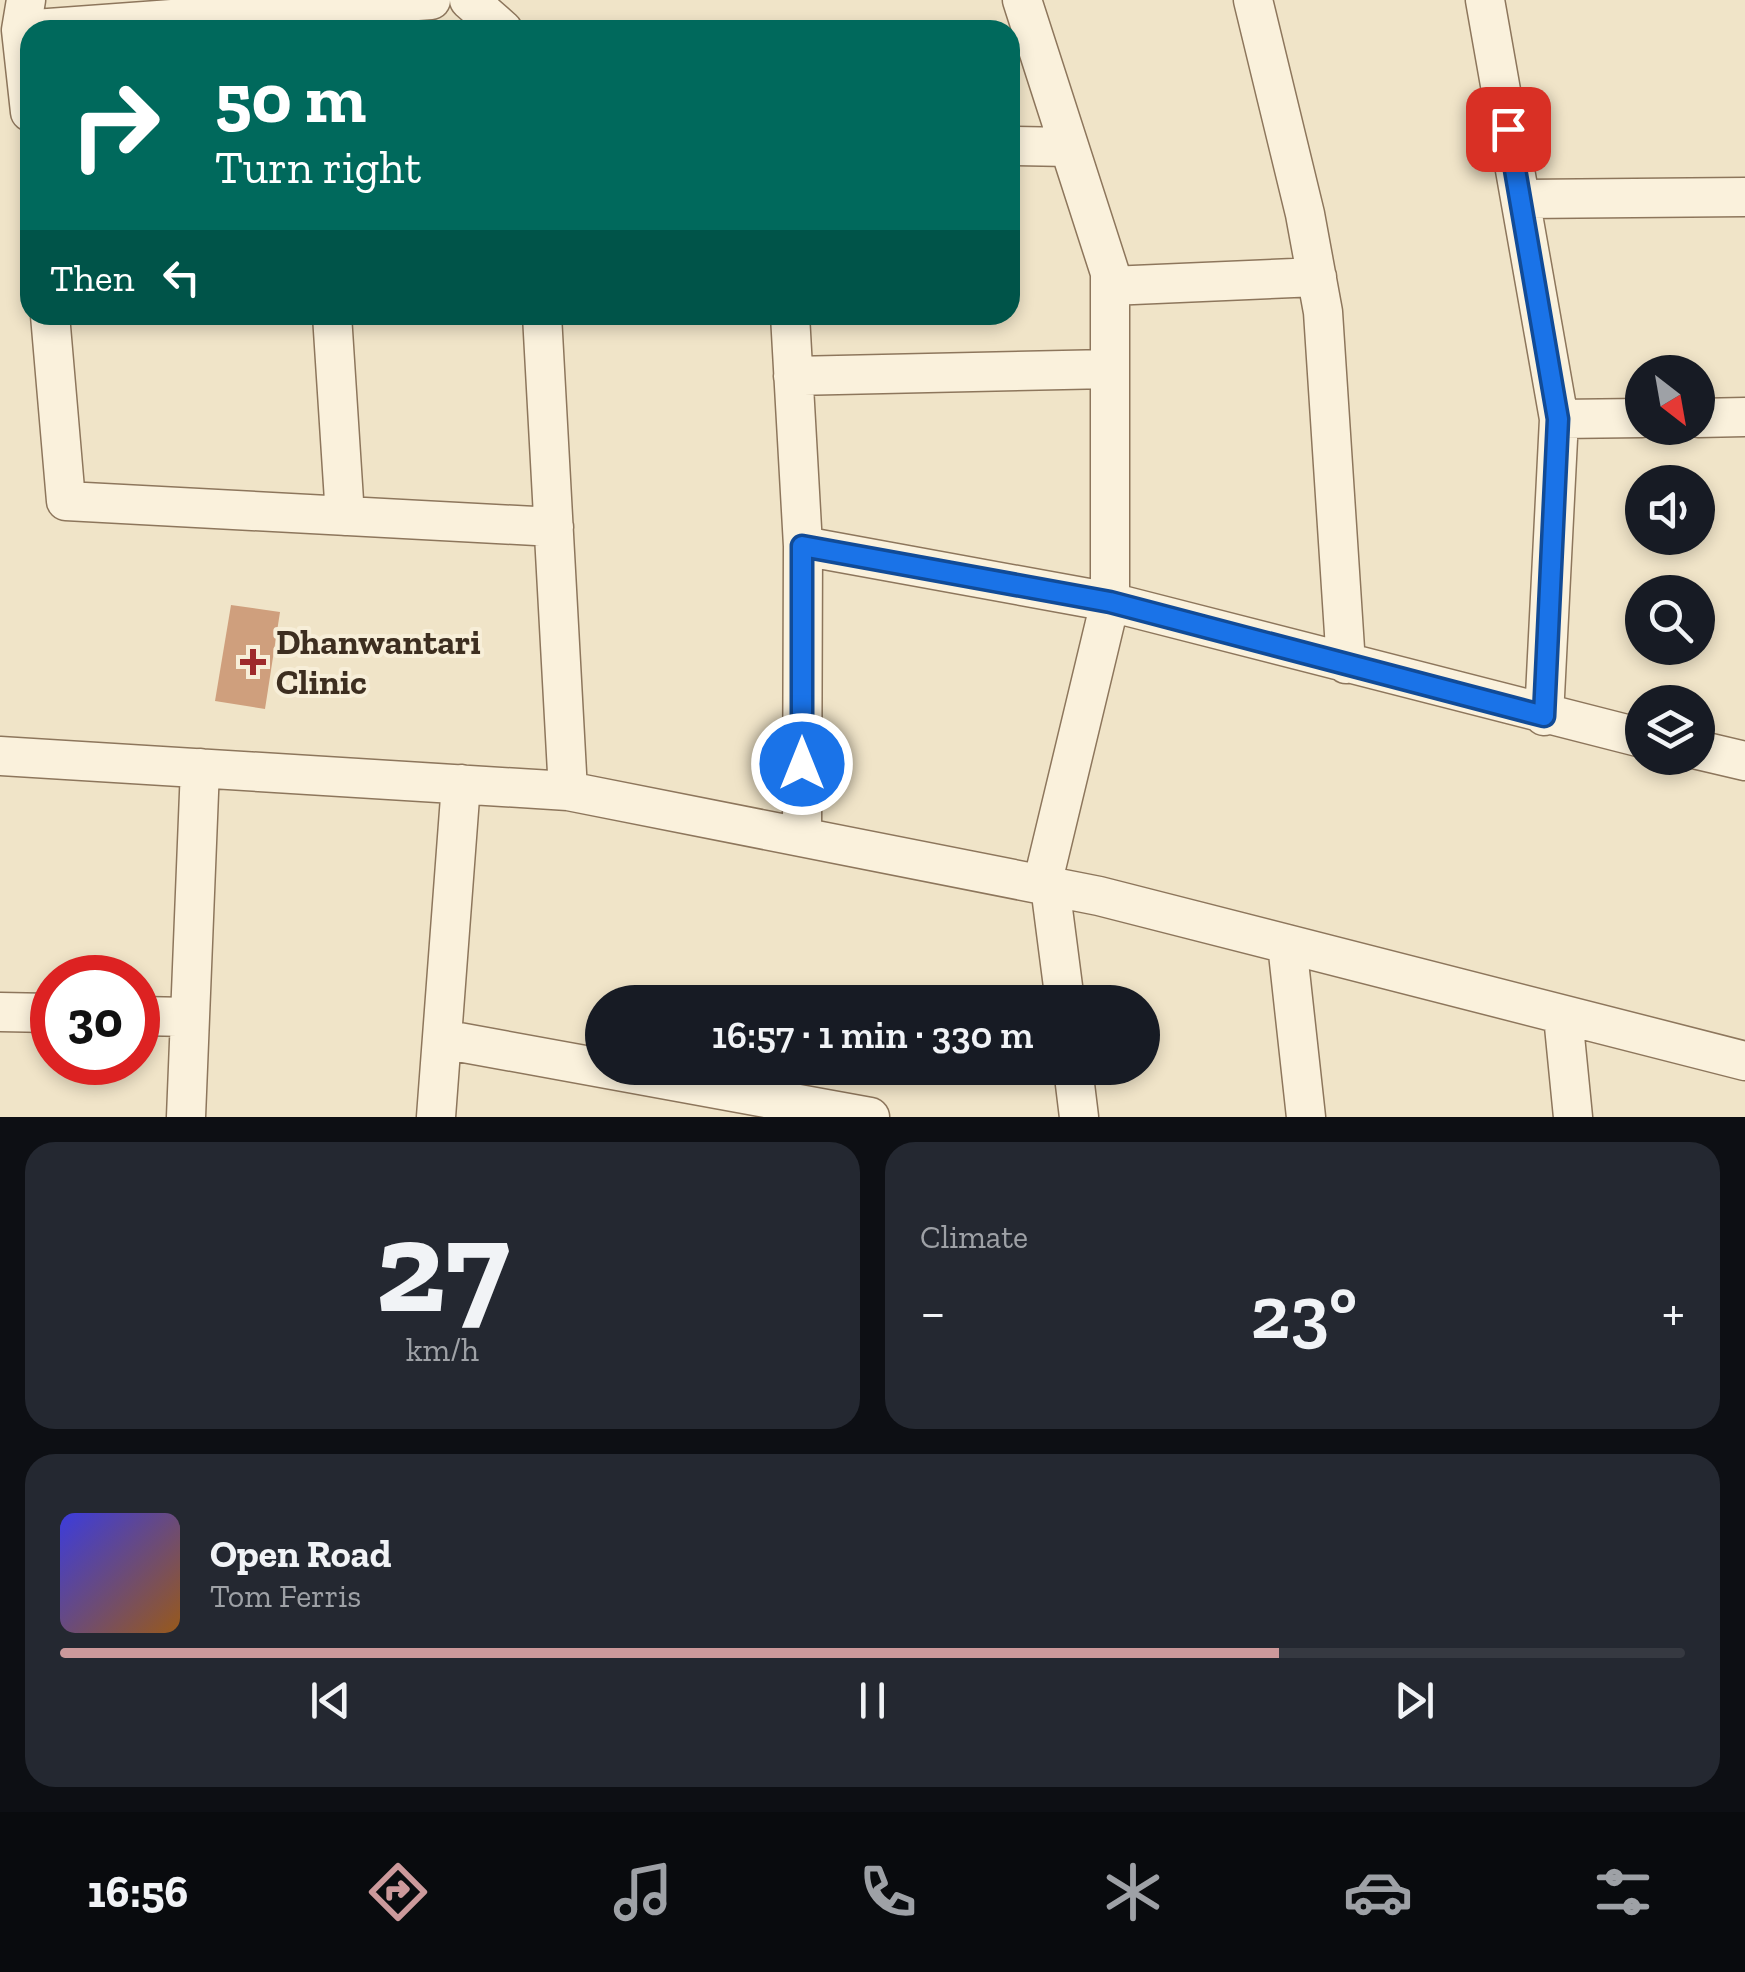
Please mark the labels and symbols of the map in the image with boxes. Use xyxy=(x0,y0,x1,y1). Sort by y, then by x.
pin xyxy=(1466,87,1551,172)
north arrow xyxy=(1625,355,1715,445)
place label: Dhanwantari Clinic xyxy=(276,621,481,703)
marker: Dhanwantari Clinic xyxy=(240,649,266,675)
position arrow xyxy=(750,712,854,816)
speed limit sign: 30 xyxy=(30,955,160,1085)

